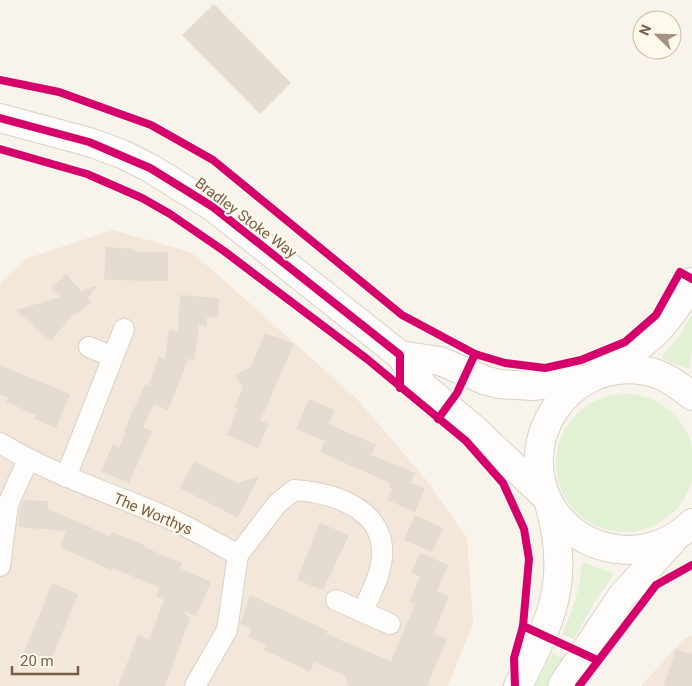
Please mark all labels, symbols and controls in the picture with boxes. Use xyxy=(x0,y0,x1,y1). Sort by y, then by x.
north arrow xyxy=(632,10,682,60)
text: N xyxy=(636,22,654,38)
street label: Bradley Stoke Way xyxy=(192,174,300,262)
street label: The Worthys xyxy=(111,489,195,539)
scale bar xyxy=(12,644,79,676)
text: 20 m xyxy=(20,652,54,670)

